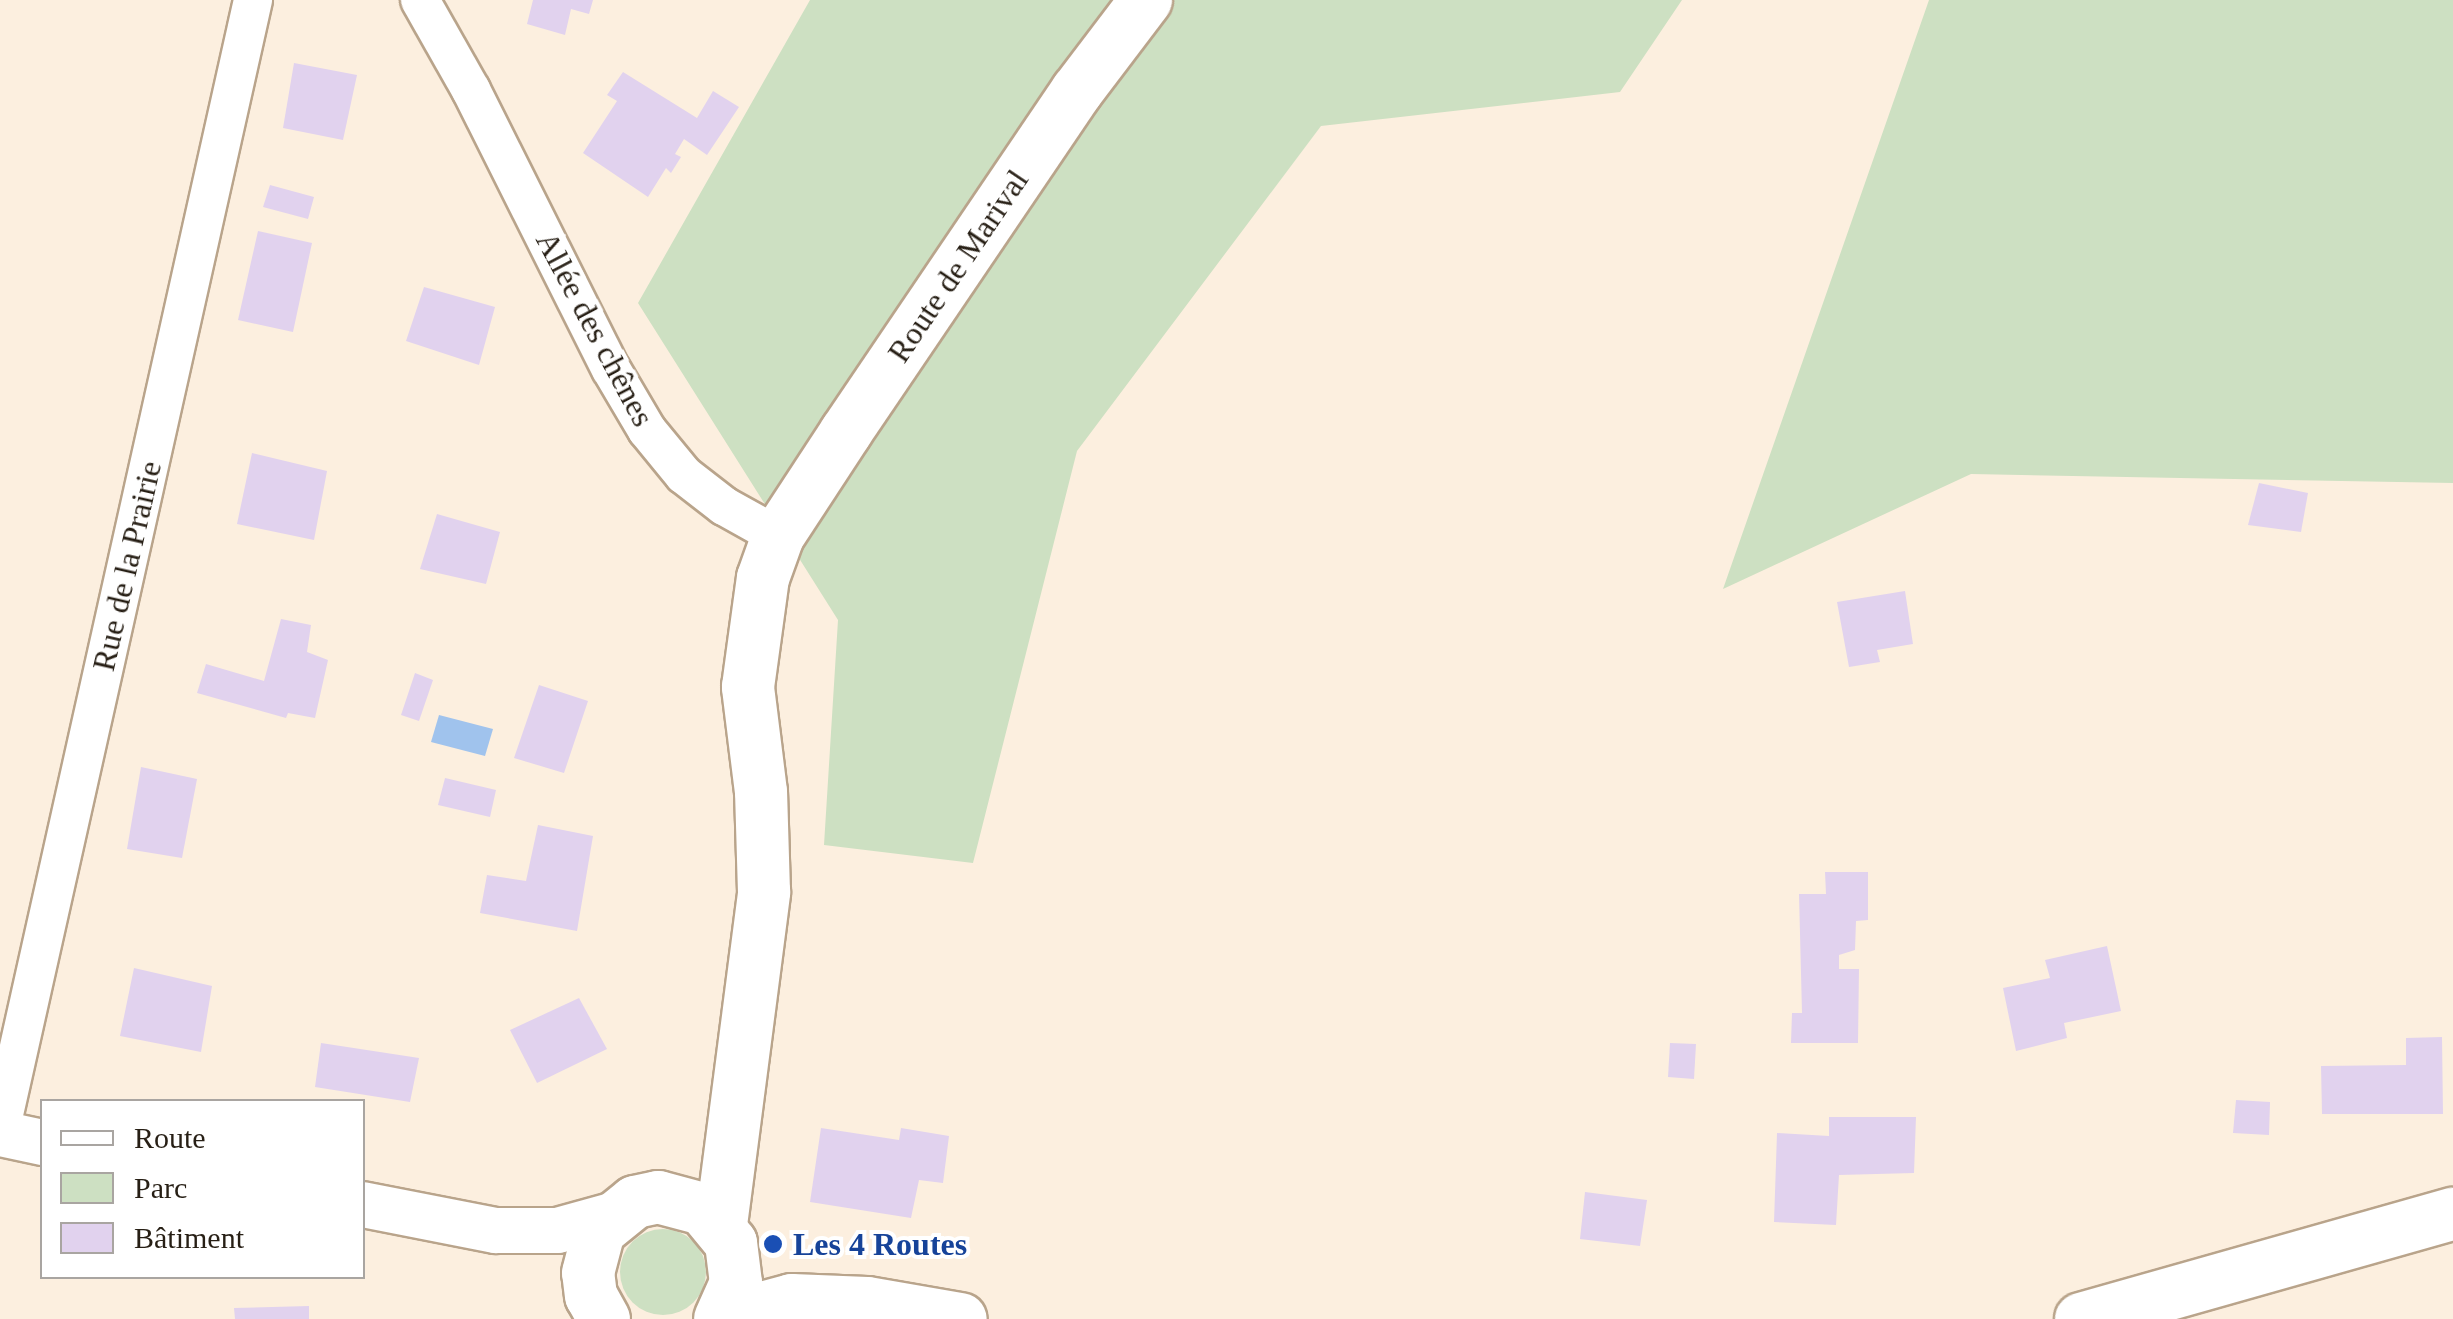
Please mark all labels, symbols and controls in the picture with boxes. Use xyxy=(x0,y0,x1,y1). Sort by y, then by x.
street label: Route de Marival xyxy=(879,162,1037,370)
street label: Allée des chênes xyxy=(528,225,662,433)
street label: Rue de la Prairie xyxy=(84,457,170,675)
legend xyxy=(40,1099,365,1279)
text: Route xyxy=(134,1121,206,1154)
text: Parc xyxy=(134,1171,187,1204)
text: Bâtiment xyxy=(134,1221,244,1254)
place label: Les 4 Routes xyxy=(793,1225,967,1263)
marker: Les 4 Routes xyxy=(762,1233,784,1255)

